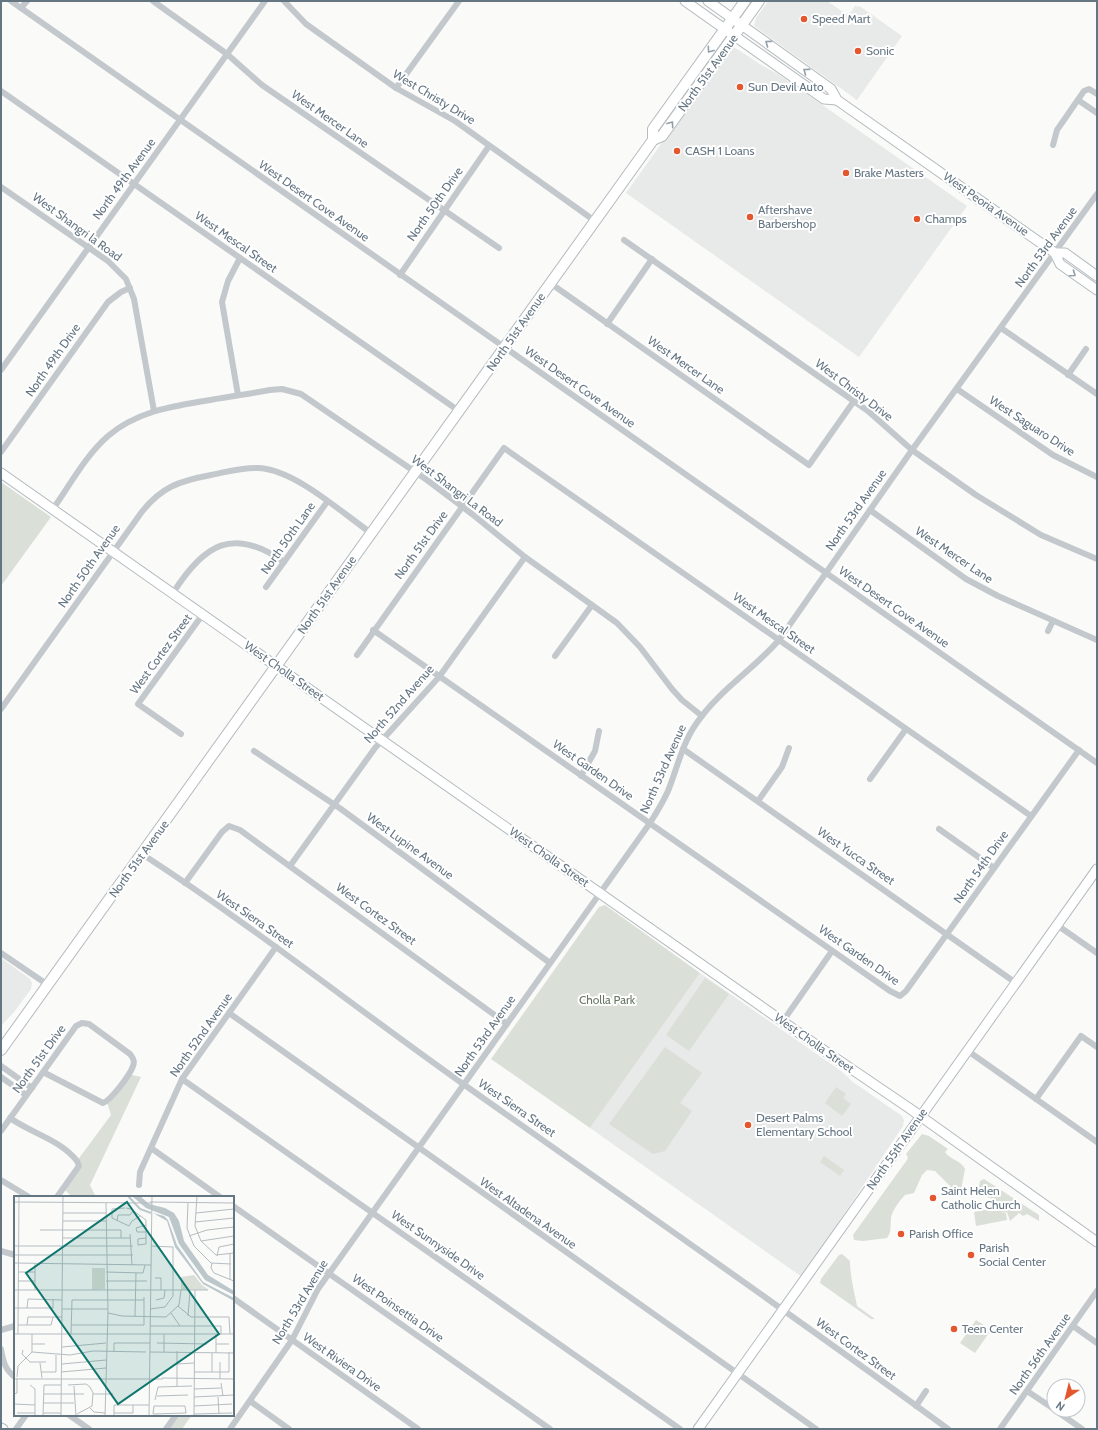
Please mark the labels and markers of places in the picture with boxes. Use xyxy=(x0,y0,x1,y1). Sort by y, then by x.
place label: Speed Mart xyxy=(812,11,871,26)
marker: Speed Mart xyxy=(799,14,809,24)
place label: Sonic xyxy=(866,43,895,58)
marker: Sonic xyxy=(853,46,863,56)
place label: Sun Devil Auto xyxy=(748,79,824,94)
marker: Sun Devil Auto xyxy=(735,82,745,92)
place label: CASH 1 Loans xyxy=(685,143,755,158)
marker: CASH 1 Loans xyxy=(672,146,682,156)
place label: Brake Masters xyxy=(854,165,924,180)
marker: Brake Masters xyxy=(841,168,851,178)
place label: Aftershave Barbershop xyxy=(758,202,816,231)
place label: Champs xyxy=(925,211,967,226)
marker: Aftershave Barbershop xyxy=(745,212,755,222)
marker: Champs xyxy=(912,214,922,224)
place label: Desert Palms Elementary School xyxy=(756,1110,852,1139)
marker: Desert Palms Elementary School xyxy=(743,1120,753,1130)
place label: Saint Helen Catholic Church xyxy=(941,1183,1020,1212)
marker: Saint Helen Catholic Church xyxy=(928,1193,938,1203)
place label: Parish Office xyxy=(909,1226,973,1241)
marker: Parish Office xyxy=(896,1229,906,1239)
place label: Parish Social Center xyxy=(979,1240,1046,1269)
marker: Parish Social Center xyxy=(966,1250,976,1260)
place label: Teen Center xyxy=(962,1321,1023,1336)
marker: Teen Center xyxy=(949,1324,959,1334)

